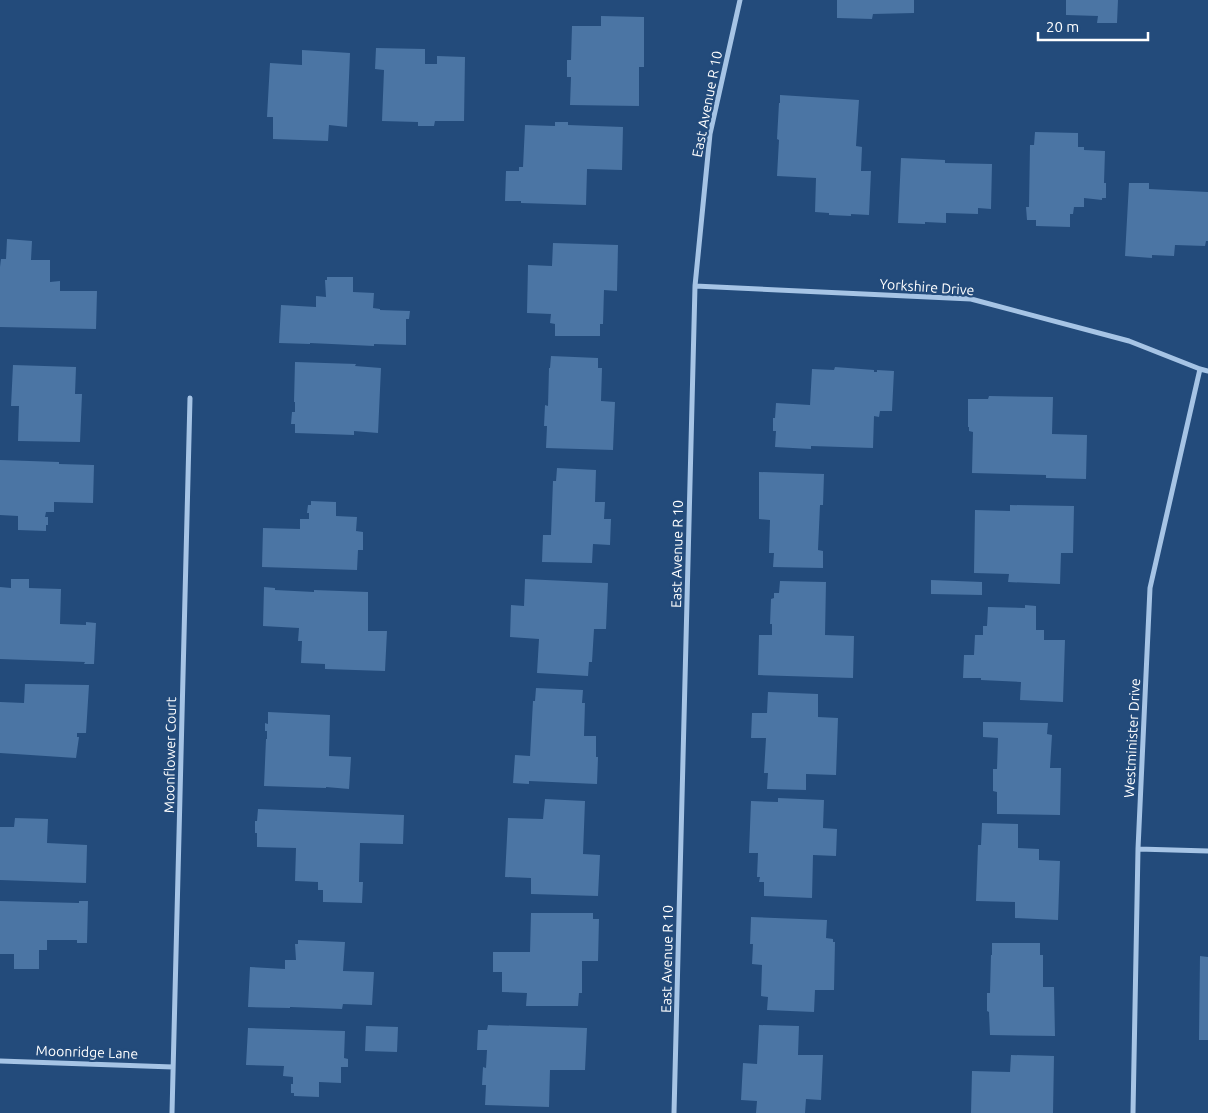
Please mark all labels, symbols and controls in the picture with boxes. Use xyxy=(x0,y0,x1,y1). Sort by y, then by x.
scale bar xyxy=(1038,10,1148,42)
text: 20 m xyxy=(1046,18,1079,35)
street label: East Avenue R 10 xyxy=(689,49,725,159)
street label: Yorkshire Drive xyxy=(879,276,975,298)
street label: East Avenue R 10 xyxy=(668,500,686,608)
street label: Westminister Drive xyxy=(1121,678,1143,798)
street label: Moonflower Court xyxy=(161,696,179,813)
street label: East Avenue R 10 xyxy=(658,905,676,1013)
street label: Moonridge Lane xyxy=(36,1042,138,1062)

